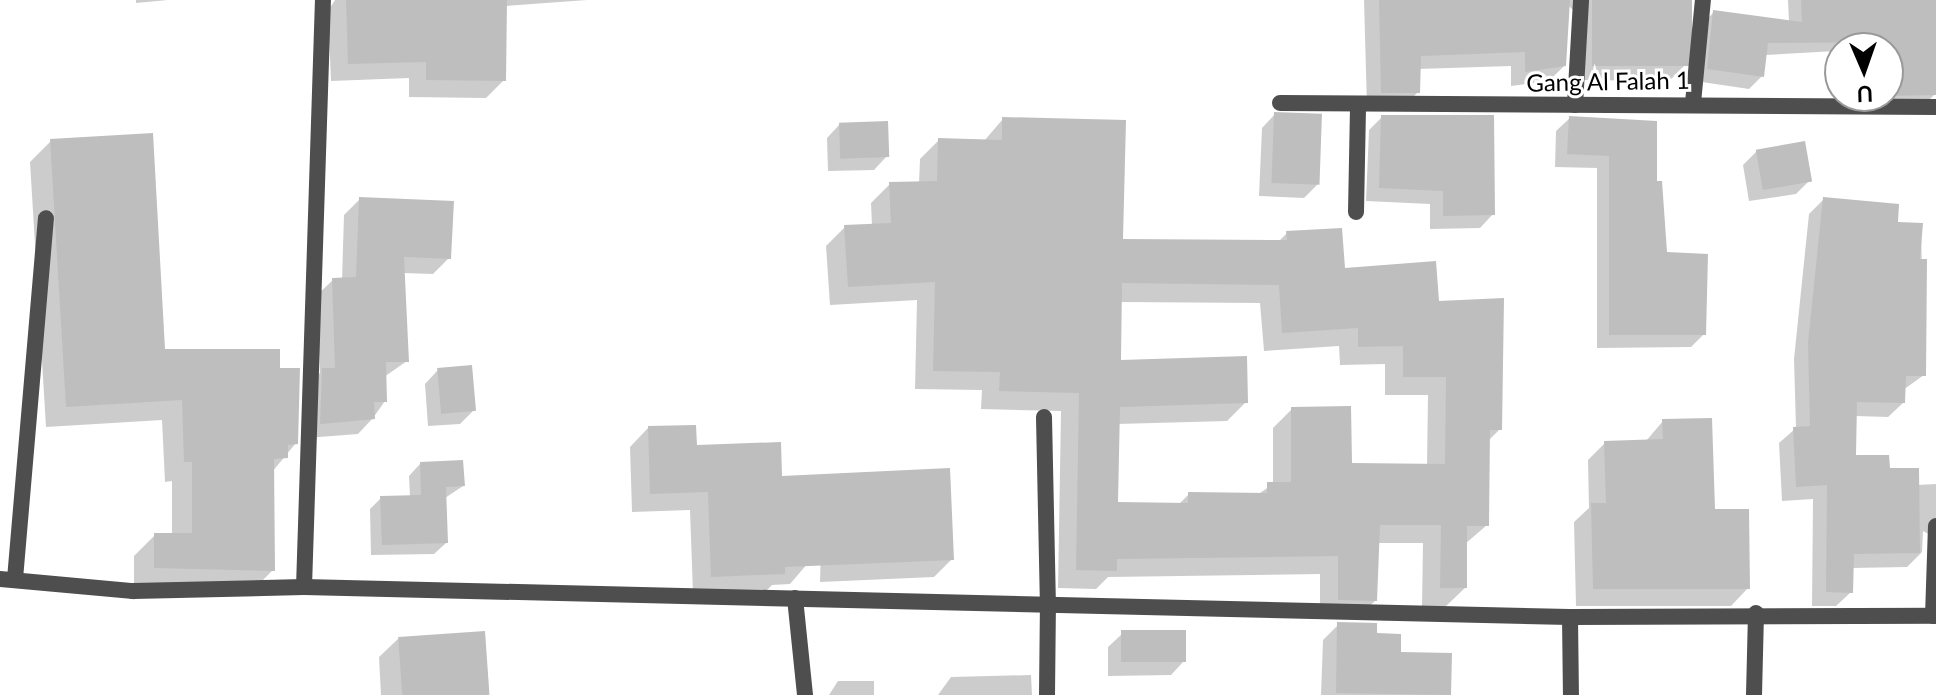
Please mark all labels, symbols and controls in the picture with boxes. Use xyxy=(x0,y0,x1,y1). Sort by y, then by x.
north arrow xyxy=(1824,32,1904,112)
street label: Gang Al Falah 1 xyxy=(1526,65,1690,97)
text: U xyxy=(1856,81,1873,108)

